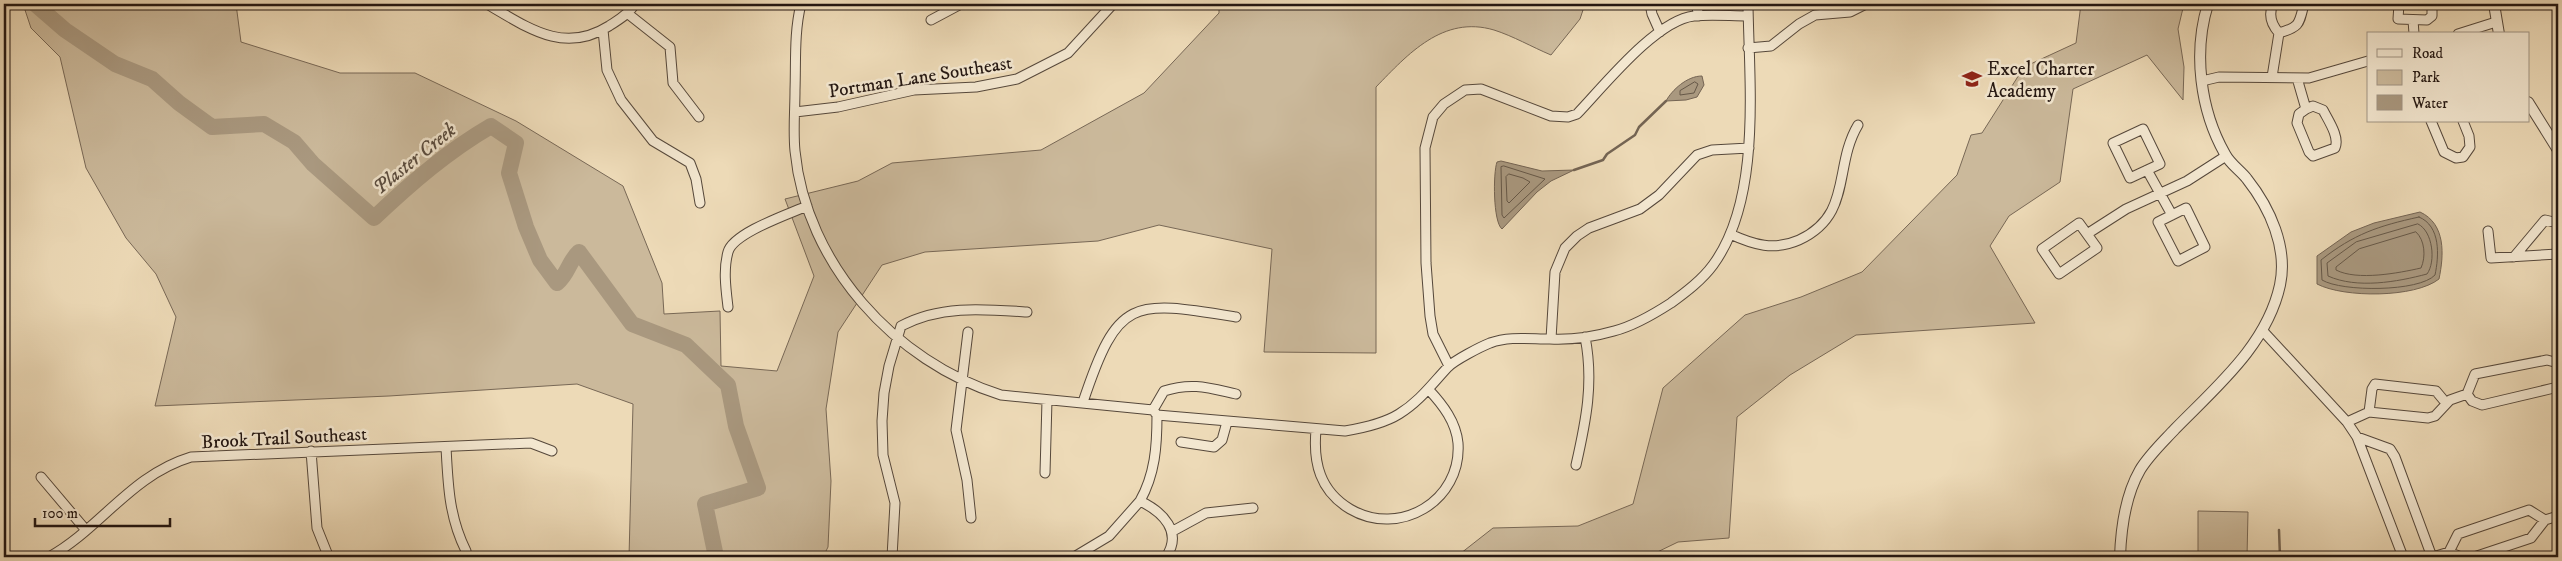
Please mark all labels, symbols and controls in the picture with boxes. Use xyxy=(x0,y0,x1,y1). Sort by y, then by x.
legend xyxy=(2367,32,2530,122)
text: Road xyxy=(2412,44,2444,63)
street label: Portman Lane Southeast xyxy=(827,52,1014,103)
place label: Excel Charter Academy xyxy=(1987,58,2094,103)
school or university icon: Excel Charter Academy xyxy=(1961,68,1983,90)
text: Park xyxy=(2412,68,2441,87)
text: Water xyxy=(2411,94,2448,113)
water label: Plaster Creek xyxy=(368,118,462,200)
street label: Brook Trail Southeast xyxy=(201,423,368,454)
scale bar xyxy=(35,496,170,528)
text: 100 m xyxy=(42,504,78,523)

